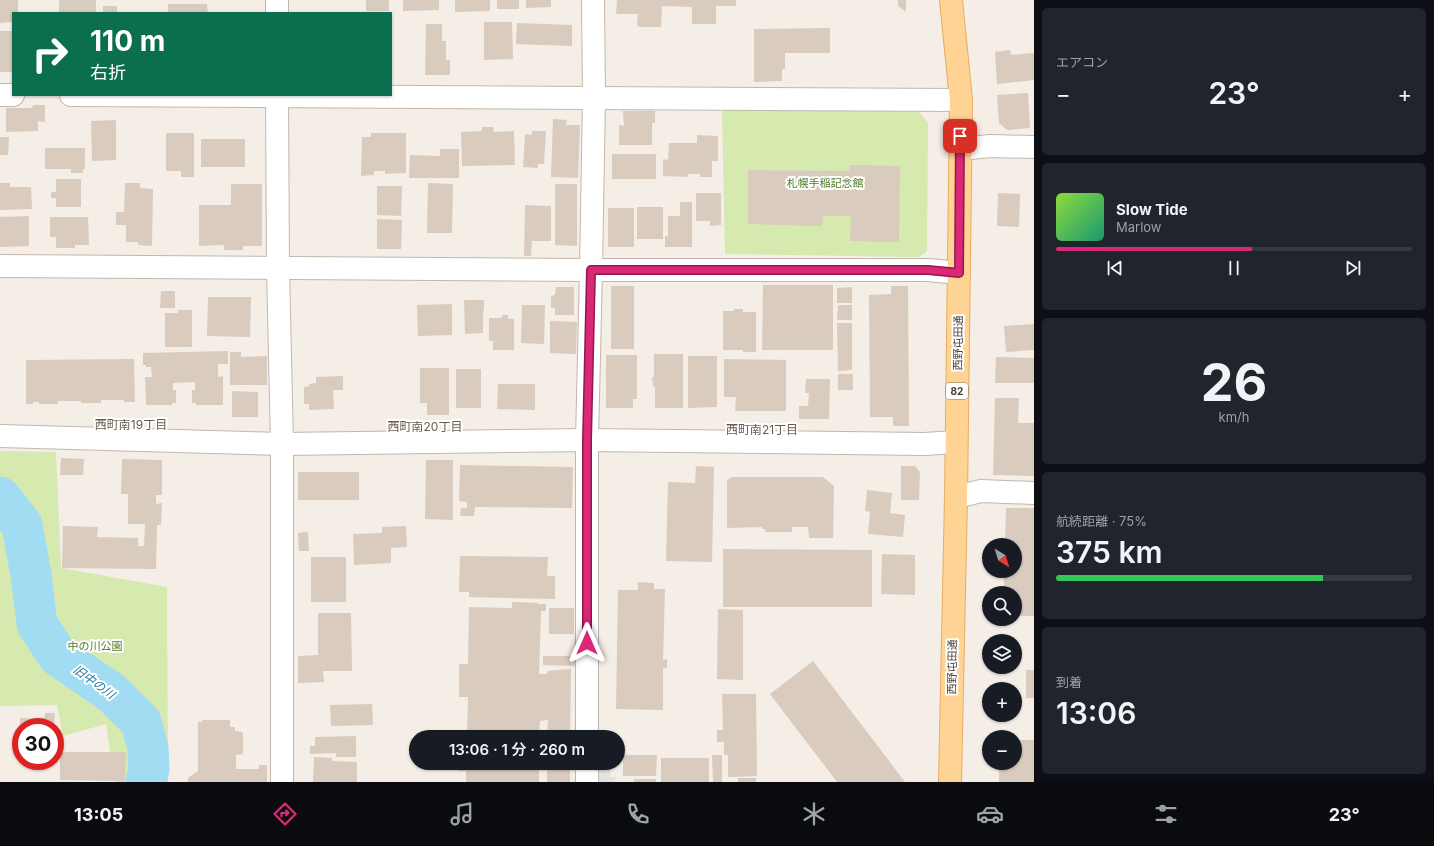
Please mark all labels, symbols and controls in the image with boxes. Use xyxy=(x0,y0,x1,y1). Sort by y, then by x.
text: 110 m xyxy=(90,24,165,58)
icon: right xyxy=(24,28,76,80)
text: エアコン xyxy=(1056,54,1108,70)
text: 右折 xyxy=(90,62,126,83)
text: 23° xyxy=(1208,75,1260,111)
text: − xyxy=(1056,81,1071,107)
text: + xyxy=(1397,81,1412,107)
pin xyxy=(943,119,977,153)
icon: arrive xyxy=(949,125,971,147)
park label: 札幌手稲記念館 xyxy=(787,176,864,190)
text: Slow Tide xyxy=(1116,200,1188,219)
text: Marlow xyxy=(1116,219,1162,235)
icon: previous xyxy=(1104,257,1126,279)
icon: pause xyxy=(1223,257,1245,279)
icon: next xyxy=(1342,257,1364,279)
street label: 西野屯田通 xyxy=(951,315,965,371)
text: 26 xyxy=(1201,351,1267,414)
road number: 82 xyxy=(946,383,968,399)
text: km/h xyxy=(1219,409,1249,425)
district label: 西町南19丁目 xyxy=(95,417,167,432)
district label: 西町南20丁目 xyxy=(388,419,462,434)
district label: 西町南21丁目 xyxy=(726,422,798,437)
text: 航続距離 · 75% xyxy=(1056,513,1147,529)
text: 375 km xyxy=(1056,534,1163,570)
north arrow xyxy=(982,538,1022,578)
map controls xyxy=(982,538,1022,770)
button: search xyxy=(982,586,1022,626)
position arrow xyxy=(566,622,608,664)
button: layers xyxy=(982,634,1022,674)
park label: 中の川公園 xyxy=(68,639,123,653)
street label: 西野屯田通 xyxy=(945,639,959,695)
water label: 旧中の川 xyxy=(70,661,120,703)
text: 到着 xyxy=(1056,674,1082,690)
button: + xyxy=(982,682,1022,722)
text: 13:06 xyxy=(1056,695,1136,731)
speed limit sign: 30 xyxy=(12,718,64,770)
button: − xyxy=(982,730,1022,770)
text: 13:06 · 1 分 · 260 m xyxy=(449,740,585,759)
icon: directions xyxy=(271,800,299,828)
icon: music xyxy=(448,800,476,828)
icon: phone xyxy=(624,800,652,828)
icon: climate xyxy=(800,800,828,828)
icon: car xyxy=(976,800,1004,828)
icon: filters xyxy=(1152,800,1180,828)
text: 13:05 xyxy=(74,804,123,825)
text: 23° xyxy=(1329,804,1360,825)

